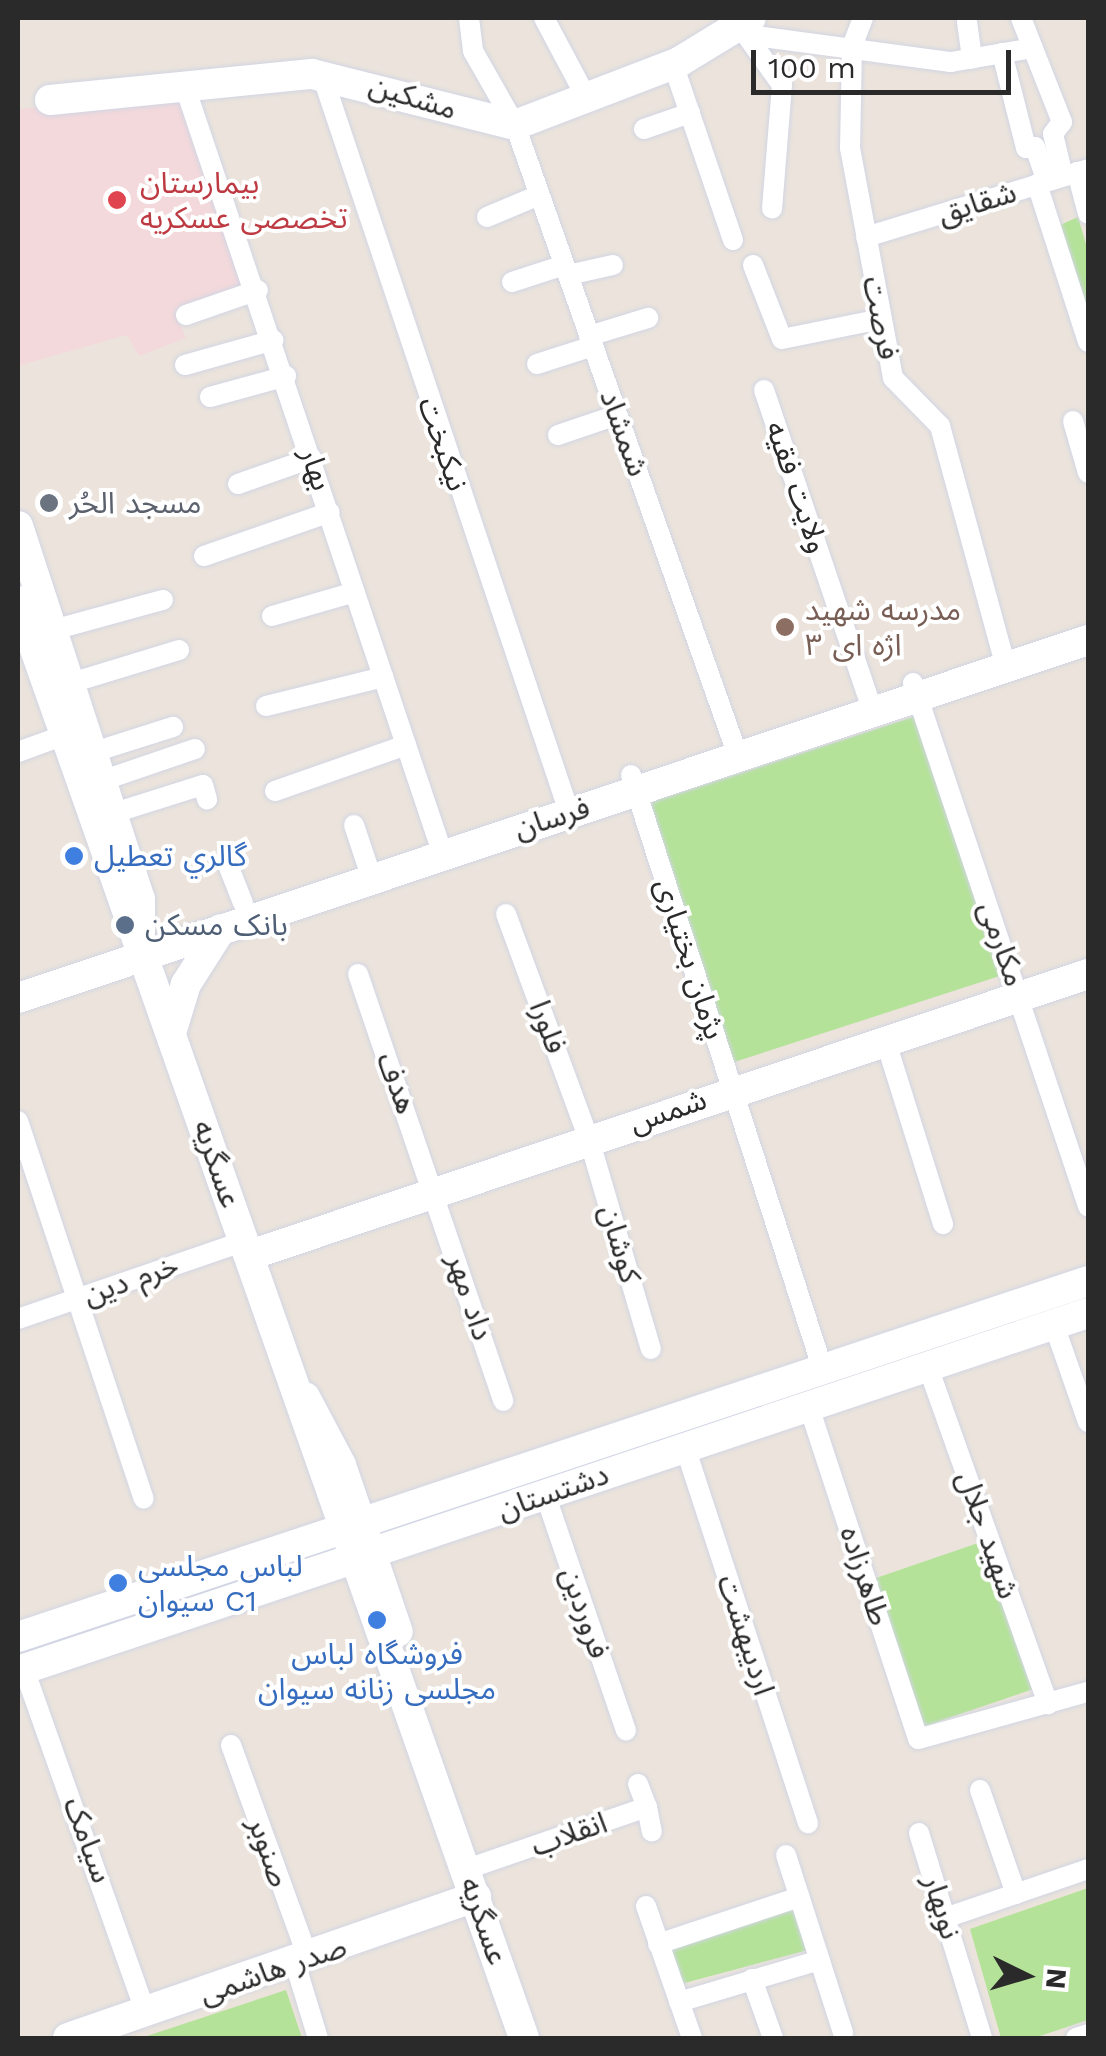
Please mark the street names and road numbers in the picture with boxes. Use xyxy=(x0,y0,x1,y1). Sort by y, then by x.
street label: مشکین xyxy=(365,67,461,127)
street label: شقایق xyxy=(933,174,1021,232)
street label: فرصت xyxy=(855,273,907,363)
street label: شمشاد xyxy=(592,385,656,481)
street label: نیکبخت xyxy=(410,392,476,496)
street label: ولایت فقیه xyxy=(758,416,836,558)
street label: بهار xyxy=(292,443,340,495)
street label: فرسان xyxy=(510,790,594,846)
street label: پژمان بختیاری xyxy=(647,874,733,1044)
street label: مکارمی xyxy=(971,897,1033,991)
street label: فلورا xyxy=(522,995,574,1059)
street label: هدف xyxy=(369,1047,425,1119)
street label: شمس xyxy=(625,1081,711,1141)
street label: عسگریه xyxy=(185,1115,249,1213)
street label: کوشان xyxy=(592,1201,648,1287)
street label: خرم دین xyxy=(79,1247,183,1313)
street label: داد مهر xyxy=(439,1249,501,1345)
street label: دشتستان xyxy=(493,1456,613,1528)
street label: شهید جلال xyxy=(949,1466,1027,1604)
street label: طاهرزاده xyxy=(832,1522,898,1630)
street label: فروردین xyxy=(553,1563,617,1663)
street label: اردیبهشت xyxy=(710,1570,782,1700)
street label: سیامک xyxy=(56,1792,120,1888)
street label: انقلاب xyxy=(526,1804,612,1864)
street label: صنوبر xyxy=(240,1812,298,1892)
street label: نوبهار xyxy=(915,1871,969,1943)
street label: عسگریه xyxy=(452,1872,516,1970)
street label: صدر هاشمی xyxy=(195,1928,351,2012)

